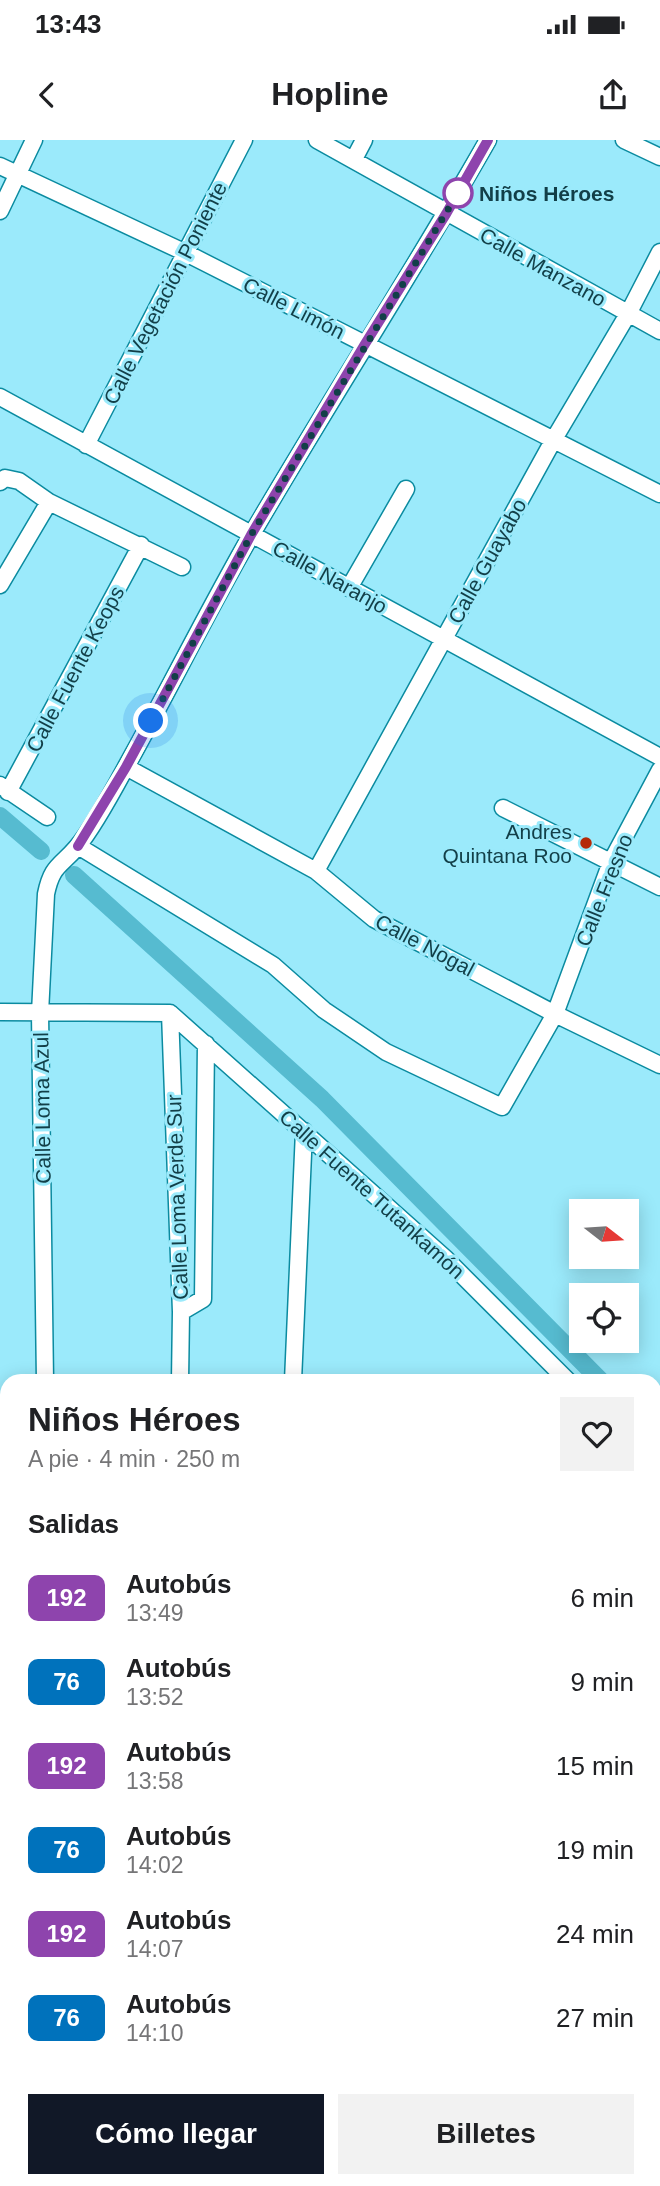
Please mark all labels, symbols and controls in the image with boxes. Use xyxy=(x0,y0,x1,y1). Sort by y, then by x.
text: 13:43 xyxy=(35,9,102,39)
icon: back xyxy=(28,76,66,114)
text: Hopline xyxy=(271,76,389,112)
icon: share xyxy=(594,76,632,114)
street label: Calle Vegetación Poniente xyxy=(99,178,231,408)
marker: Niños Héroes xyxy=(443,178,473,208)
place label: Niños Héroes xyxy=(479,182,614,205)
street label: Calle Manzano xyxy=(476,223,610,311)
street label: Calle Limón xyxy=(239,273,349,343)
street label: Calle Guayabo xyxy=(443,495,531,627)
street label: Calle Naranjo xyxy=(269,536,391,618)
street label: Calle Fuente Keops xyxy=(22,582,128,756)
your location xyxy=(133,703,168,738)
place label: Andres Quintana Roo xyxy=(442,820,572,867)
street label: Calle Fresno xyxy=(571,830,637,950)
marker: Andres Quintana Roo xyxy=(578,835,594,851)
street label: Calle Nogal xyxy=(372,909,478,981)
street label: Calle Loma Azul xyxy=(29,1032,55,1184)
street label: Calle Loma Verde Sur xyxy=(162,1094,192,1300)
street label: Calle Fuente Tutankamón xyxy=(275,1105,469,1283)
north arrow xyxy=(569,1199,639,1269)
map controls xyxy=(569,1199,639,1353)
button: locate xyxy=(569,1283,639,1353)
button: heart xyxy=(560,1397,634,1471)
text: Niños Héroes xyxy=(28,1401,241,1438)
text: A pie · 4 min · 250 m xyxy=(28,1446,240,1472)
text: Salidas xyxy=(28,1509,119,1539)
text: Autobús xyxy=(126,1569,231,1599)
text: 6 min xyxy=(570,1583,634,1613)
text: 192 xyxy=(46,1584,87,1611)
text: 13:49 xyxy=(126,1600,184,1626)
text: Autobús xyxy=(126,1653,231,1683)
text: 9 min xyxy=(570,1667,634,1697)
text: 76 xyxy=(53,1668,80,1695)
text: 13:52 xyxy=(126,1684,184,1710)
text: Autobús xyxy=(126,1737,231,1767)
text: 15 min xyxy=(556,1751,634,1781)
text: 192 xyxy=(46,1752,87,1779)
text: 13:58 xyxy=(126,1768,184,1794)
text: Autobús xyxy=(126,1821,231,1851)
text: 19 min xyxy=(556,1835,634,1865)
text: 76 xyxy=(53,1836,80,1863)
text: 14:02 xyxy=(126,1852,184,1878)
text: Autobús xyxy=(126,1905,231,1935)
text: 24 min xyxy=(556,1919,634,1949)
text: 192 xyxy=(46,1920,87,1947)
text: 14:07 xyxy=(126,1936,184,1962)
text: Autobús xyxy=(126,1989,231,2019)
text: 27 min xyxy=(556,2003,634,2033)
text: 76 xyxy=(53,2004,80,2031)
text: 14:10 xyxy=(126,2020,184,2046)
button: Cómo llegar xyxy=(28,2094,324,2174)
button: Billetes xyxy=(338,2094,634,2174)

